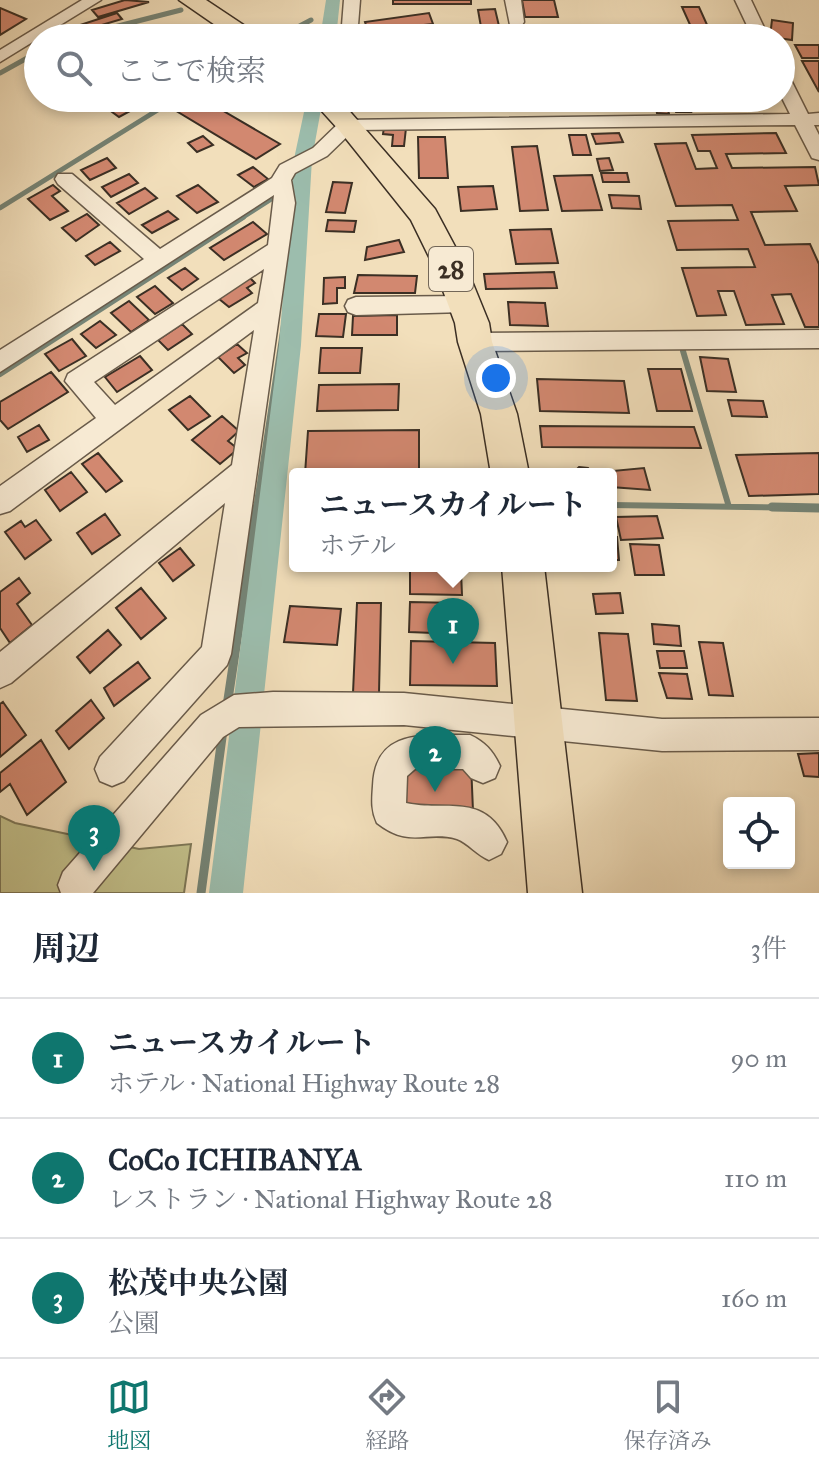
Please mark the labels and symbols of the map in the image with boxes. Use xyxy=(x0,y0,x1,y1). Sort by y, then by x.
road number: 28 xyxy=(429,247,473,291)
your location xyxy=(476,358,516,398)
pin: 1 xyxy=(427,598,479,664)
pin: 2 xyxy=(409,726,461,792)
pin: 3 xyxy=(68,805,120,871)

